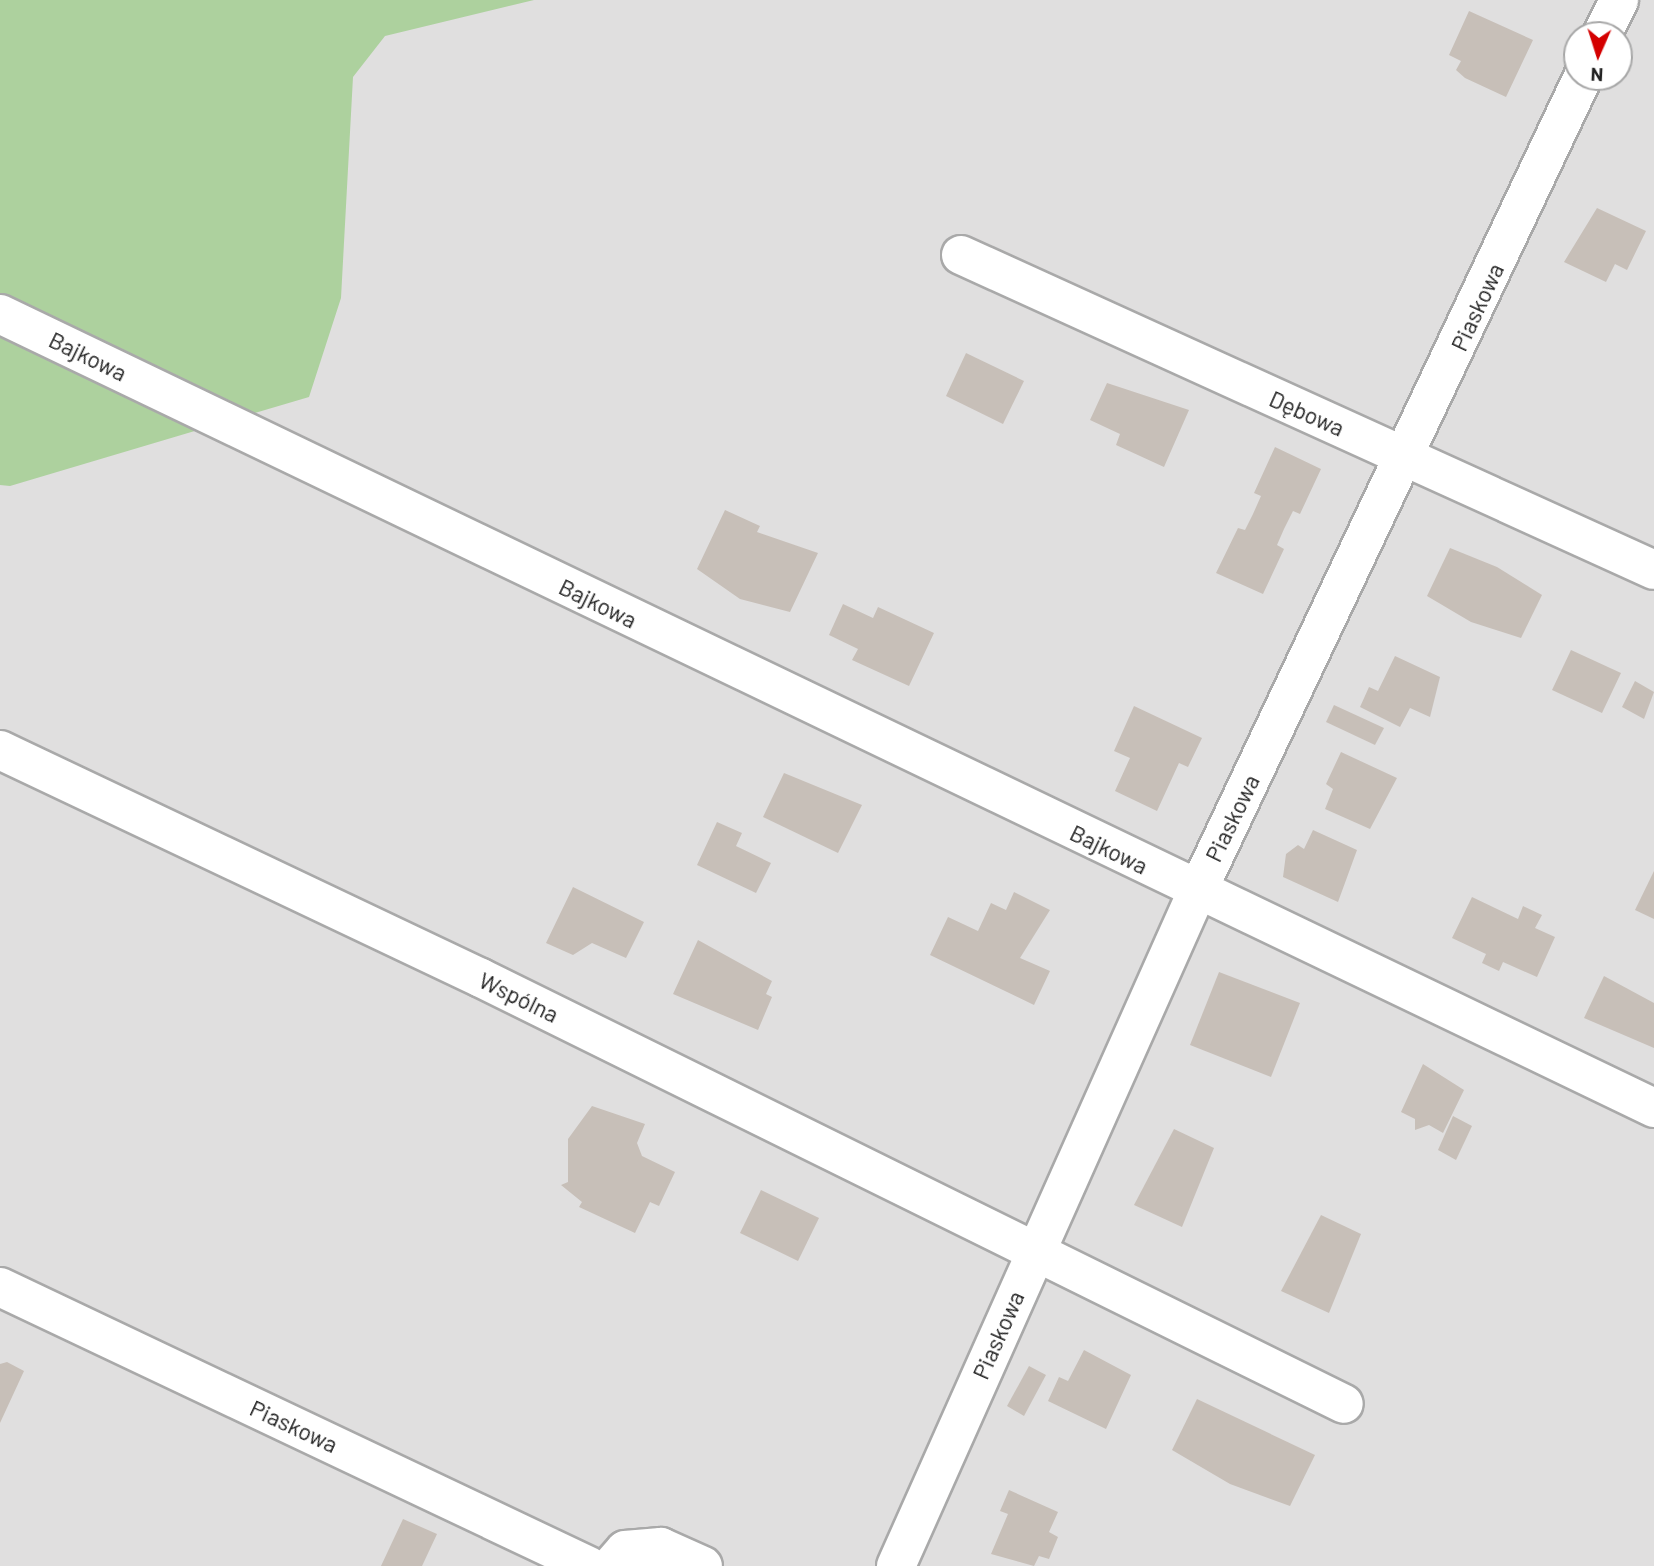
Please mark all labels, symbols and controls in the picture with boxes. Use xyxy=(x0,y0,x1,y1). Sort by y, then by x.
north arrow xyxy=(1563,21,1633,91)
text: N xyxy=(1590,64,1604,87)
street label: Piaskowa xyxy=(1445,259,1509,355)
street label: Bajkowa xyxy=(45,325,131,387)
street label: Dębowa xyxy=(1265,384,1349,442)
street label: Bajkowa xyxy=(555,572,641,634)
street label: Piaskowa xyxy=(1199,770,1265,866)
street label: Bajkowa xyxy=(1066,818,1152,880)
street label: Wspólna xyxy=(475,966,563,1028)
street label: Piaskowa xyxy=(966,1287,1030,1383)
street label: Piaskowa xyxy=(246,1394,342,1458)

